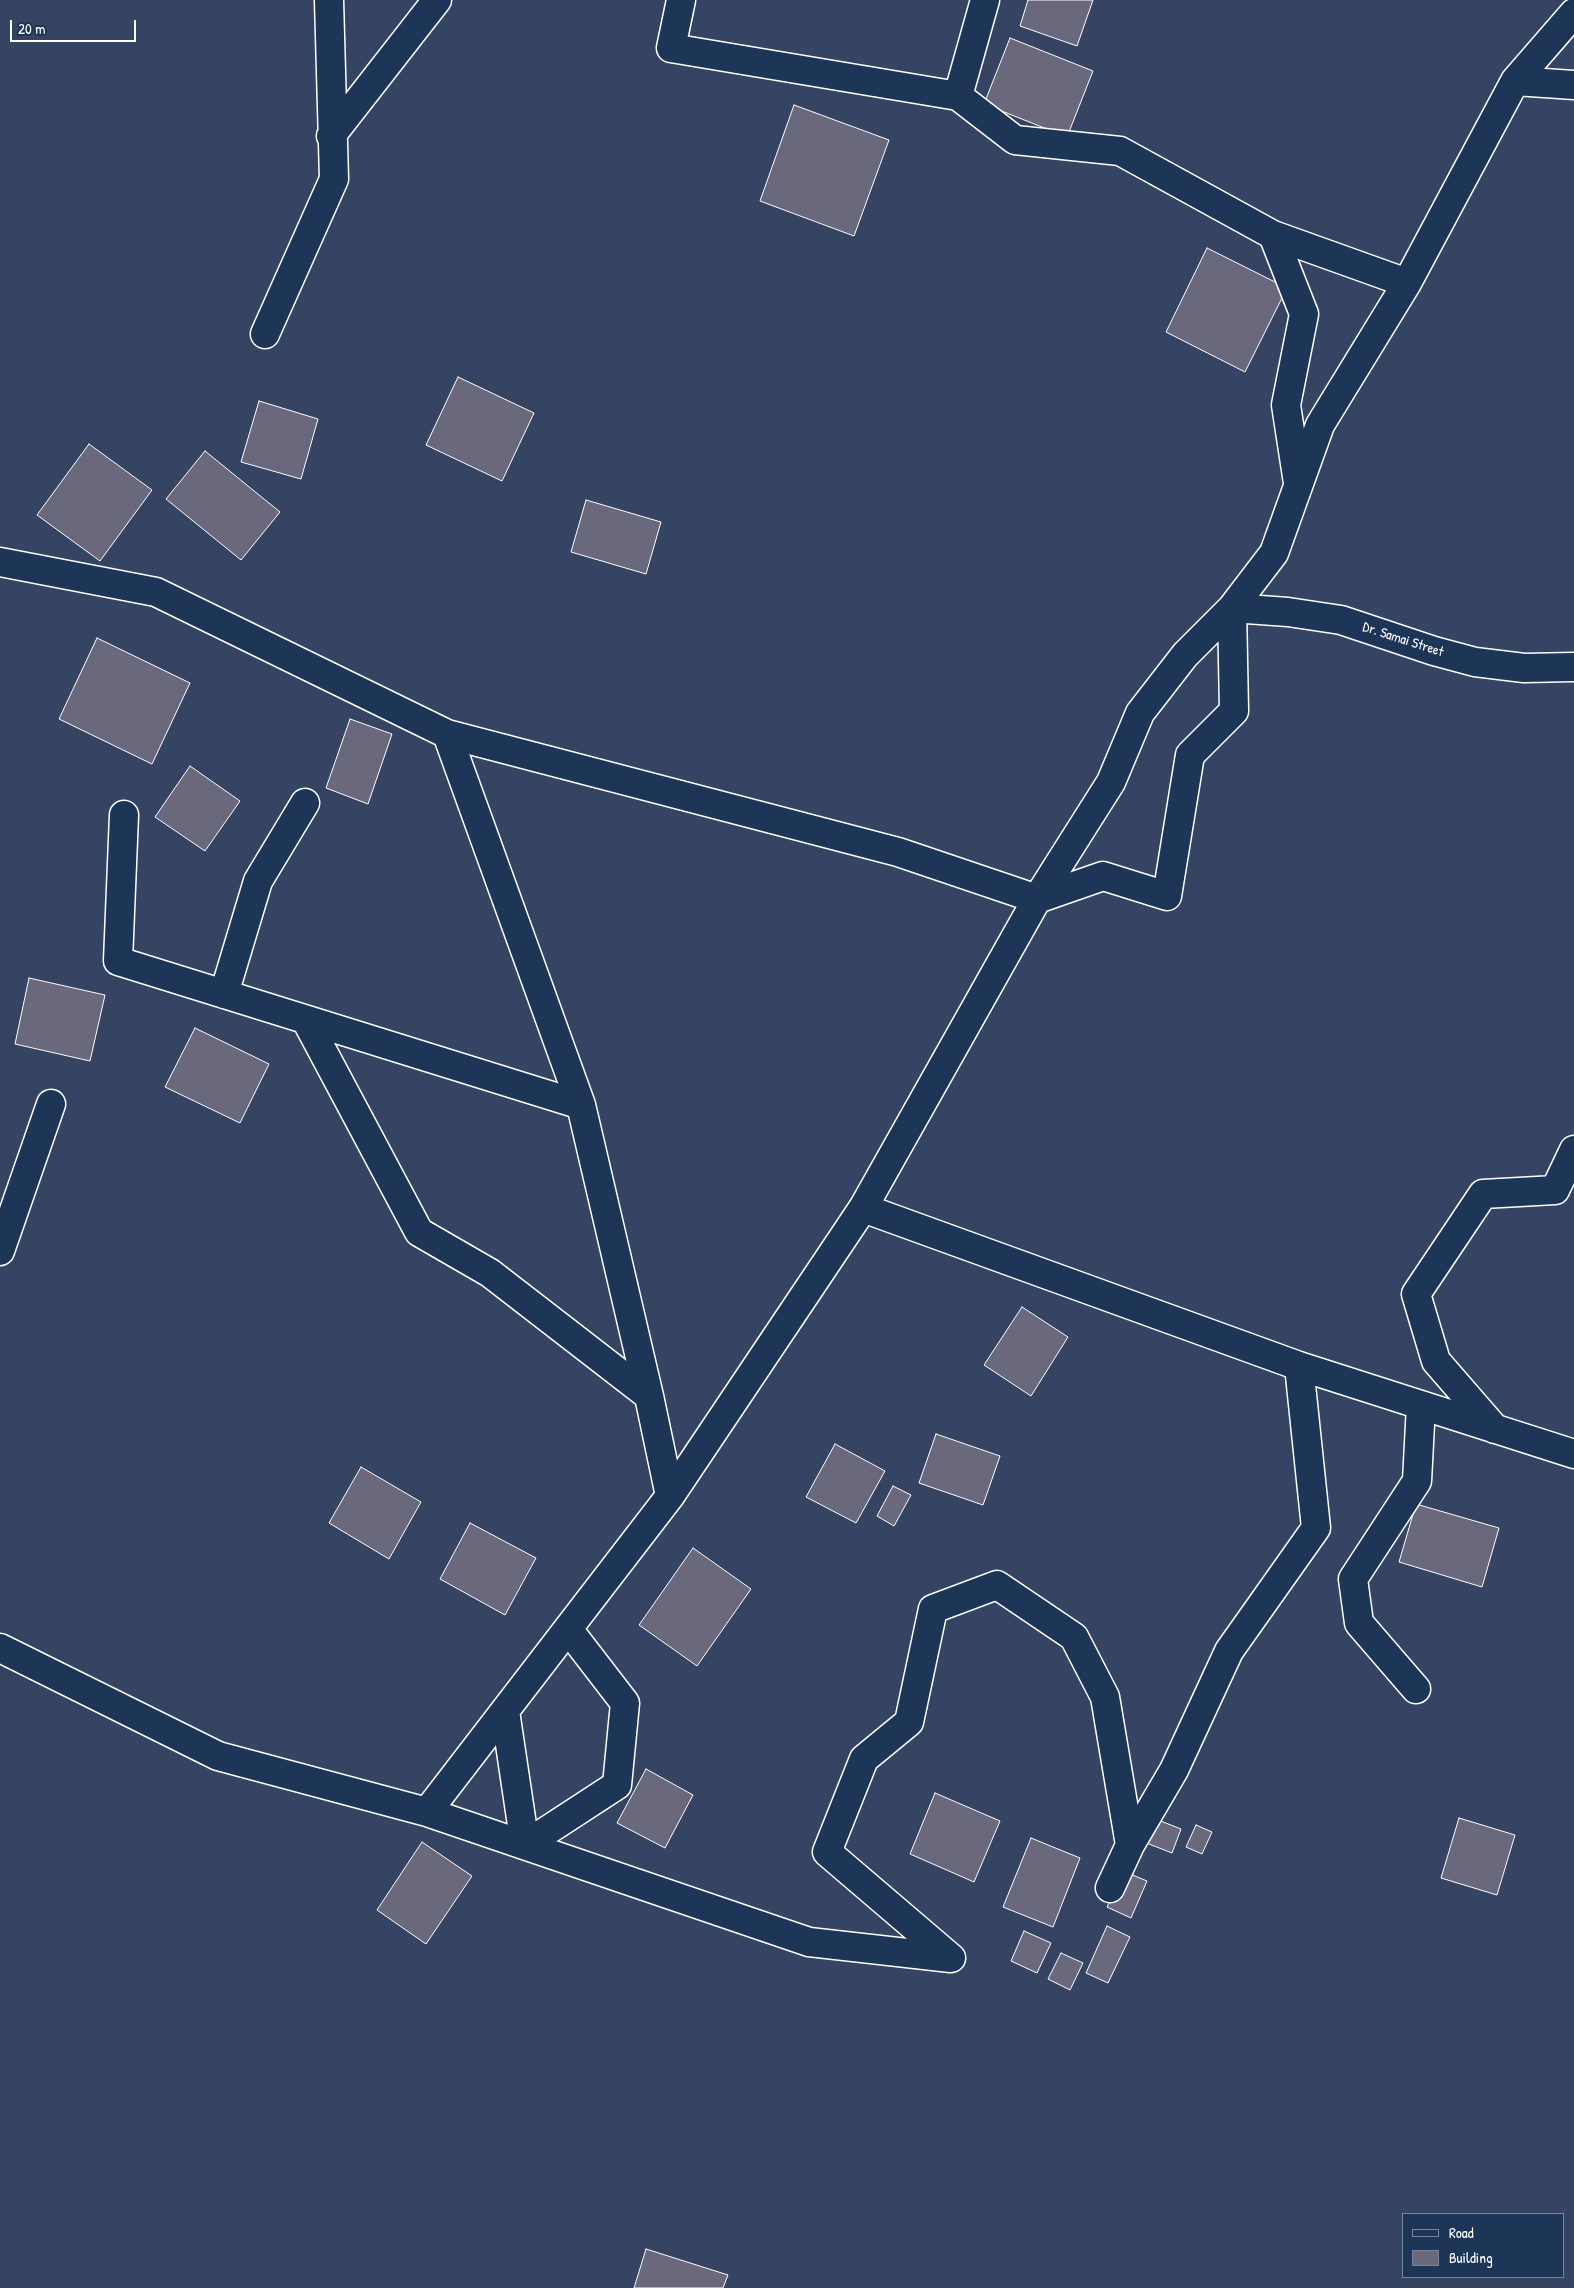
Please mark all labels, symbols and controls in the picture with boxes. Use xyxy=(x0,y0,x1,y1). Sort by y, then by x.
scale bar xyxy=(12,10,139,42)
text: 20 m xyxy=(18,18,45,39)
street label: Dr. Samai Street xyxy=(1360,619,1446,661)
legend xyxy=(1402,2213,1564,2278)
text: Road xyxy=(1449,2222,1474,2243)
text: Building xyxy=(1449,2247,1493,2268)

